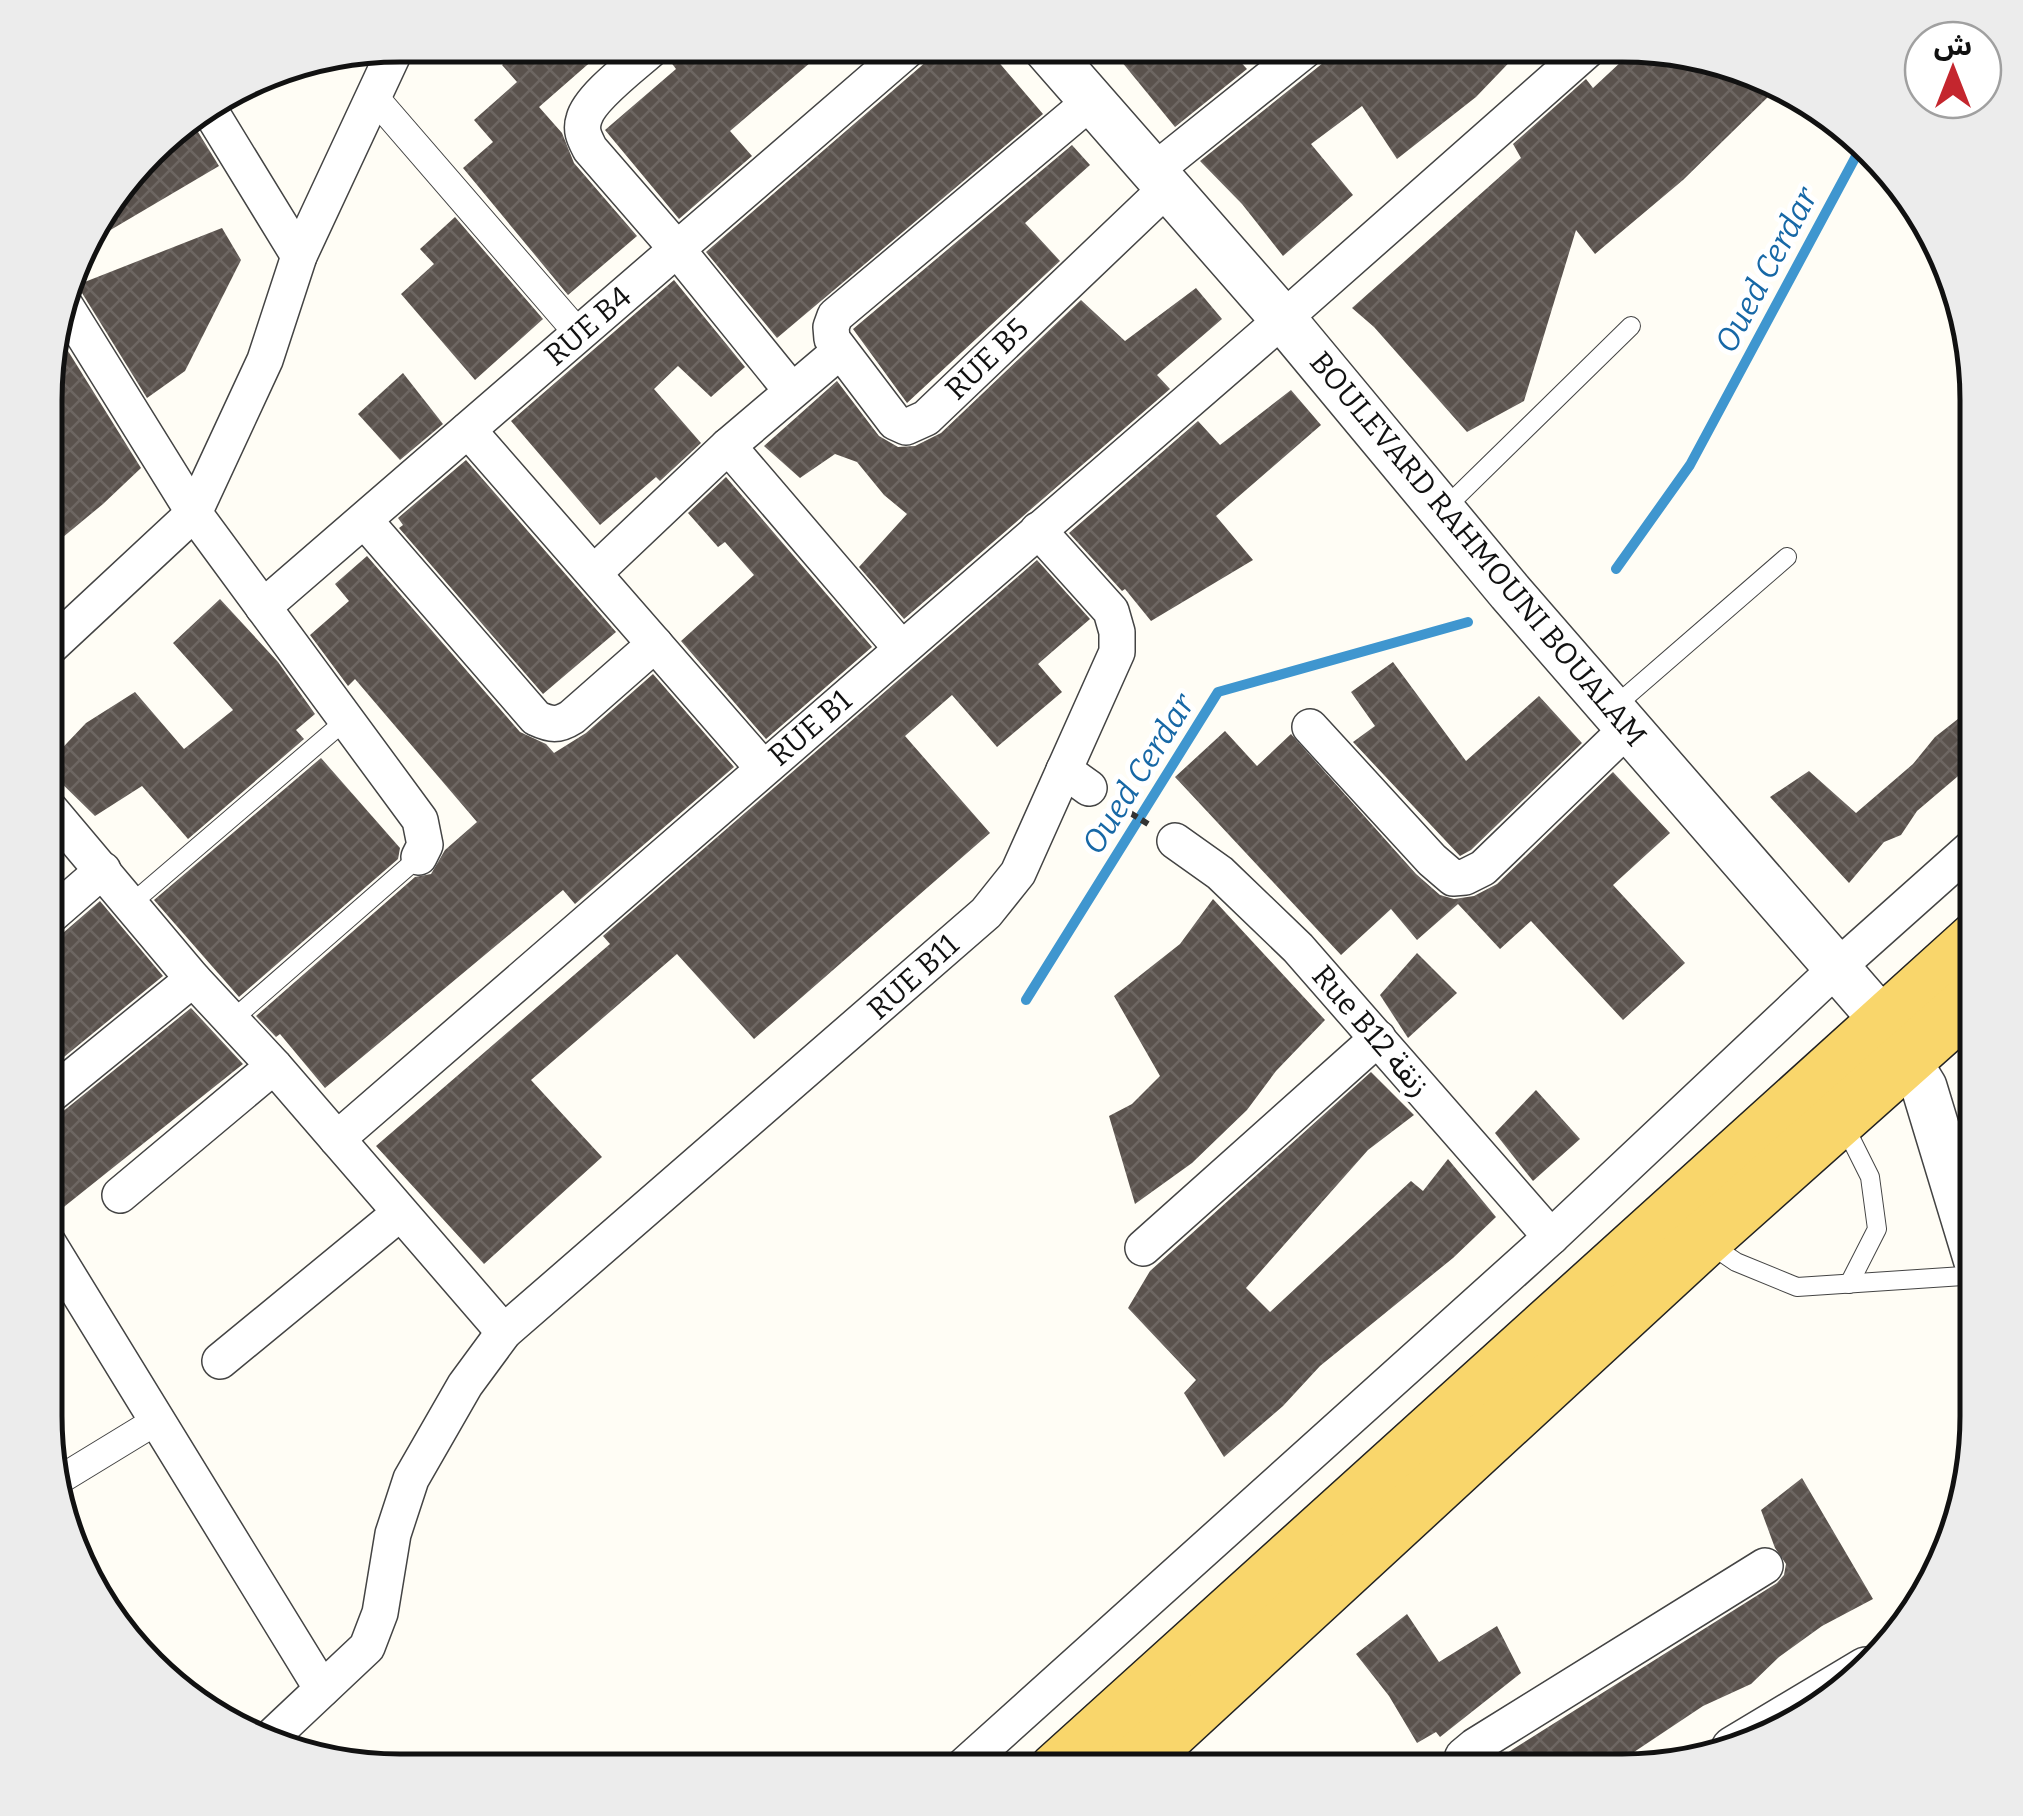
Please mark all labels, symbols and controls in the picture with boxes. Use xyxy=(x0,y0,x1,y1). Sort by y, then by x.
north arrow xyxy=(1903,20,2003,120)
text: ش xyxy=(1934,29,1972,62)
water label: Oued Cerdar xyxy=(1707,179,1826,359)
street label: RUE B4 xyxy=(537,278,639,373)
street label: RUE B5 xyxy=(938,311,1036,407)
street label: BOULEVARD RAHMOUNI BOUALAM xyxy=(1302,344,1654,754)
street label: RUE B1 xyxy=(761,682,859,774)
water label: Oued Cerdar xyxy=(1074,685,1203,861)
street label: RUE B11 xyxy=(860,927,966,1027)
street label: Rue B12 زنقة xyxy=(1304,958,1438,1104)

